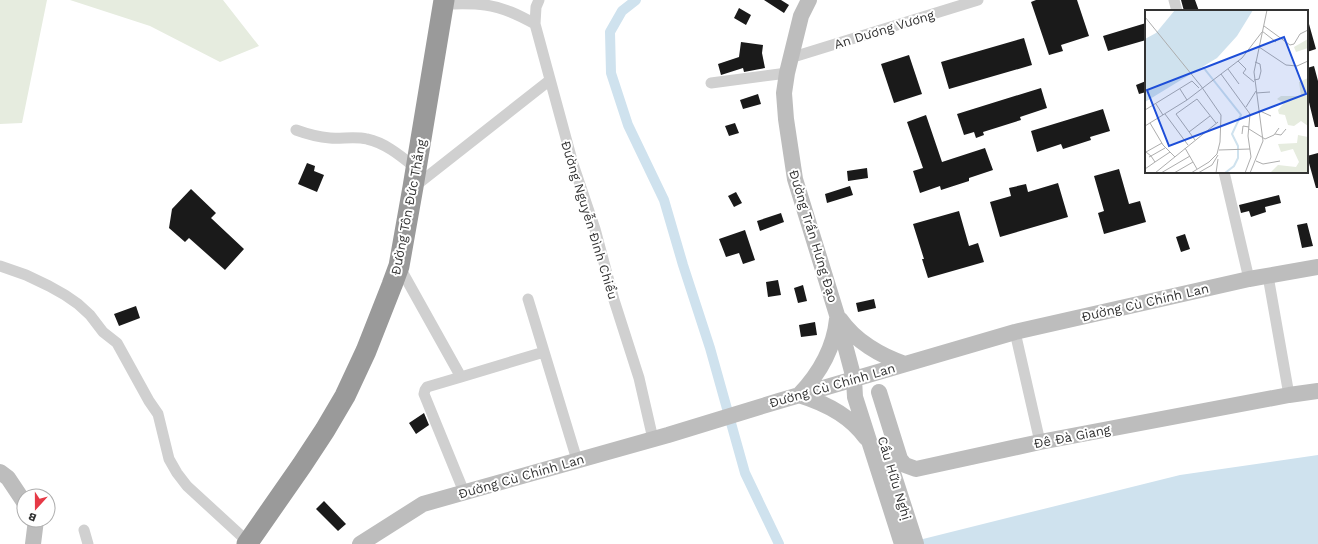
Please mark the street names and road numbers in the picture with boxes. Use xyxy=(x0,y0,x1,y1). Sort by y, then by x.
street label: An Dương Vương xyxy=(832,7,936,52)
street label: Đường Tôn Đức Thắng xyxy=(388,138,429,276)
street label: Đường Nguyễn Đình Chiểu xyxy=(558,139,622,301)
street label: Đường Trần Hưng Đạo xyxy=(786,168,841,304)
street label: Đường Cù Chính Lan xyxy=(1080,281,1210,324)
street label: Đường Cù Chính Lan xyxy=(767,360,897,411)
street label: Đê Đà Giang xyxy=(1032,422,1112,451)
street label: Cầu Hữu Nghị xyxy=(875,435,914,522)
street label: Đường Cù Chính Lan xyxy=(456,451,586,502)

